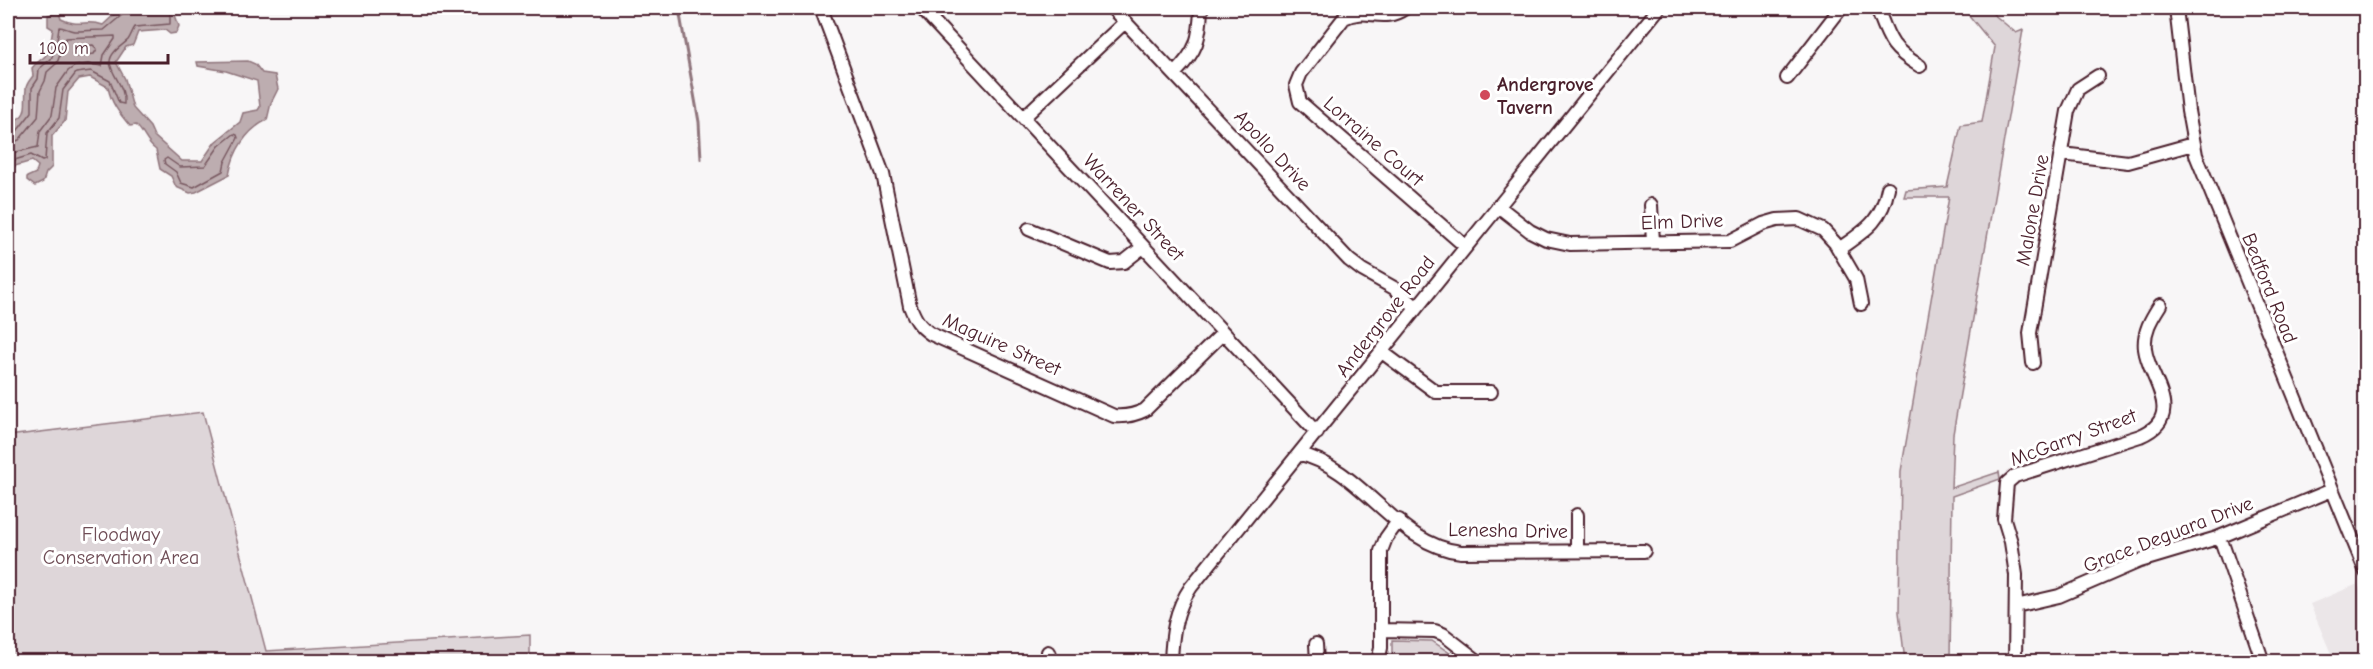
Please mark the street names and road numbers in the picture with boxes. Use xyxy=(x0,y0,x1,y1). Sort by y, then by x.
street label: Lorraine Court xyxy=(1319,92,1429,192)
street label: Apollo Drive xyxy=(1229,105,1316,195)
street label: Warrener Street xyxy=(1078,149,1190,266)
street label: Malone Drive xyxy=(2011,153,2054,268)
street label: Elm Drive xyxy=(1640,209,1724,234)
street label: Bedford Road xyxy=(2237,230,2302,347)
street label: Andergrove Road xyxy=(1331,251,1440,381)
street label: Maguire Street xyxy=(939,308,1066,381)
street label: McGarry Street xyxy=(2007,404,2141,471)
street label: Grace Deguara Drive xyxy=(2080,491,2256,577)
street label: Lenesha Drive xyxy=(1448,518,1568,543)

